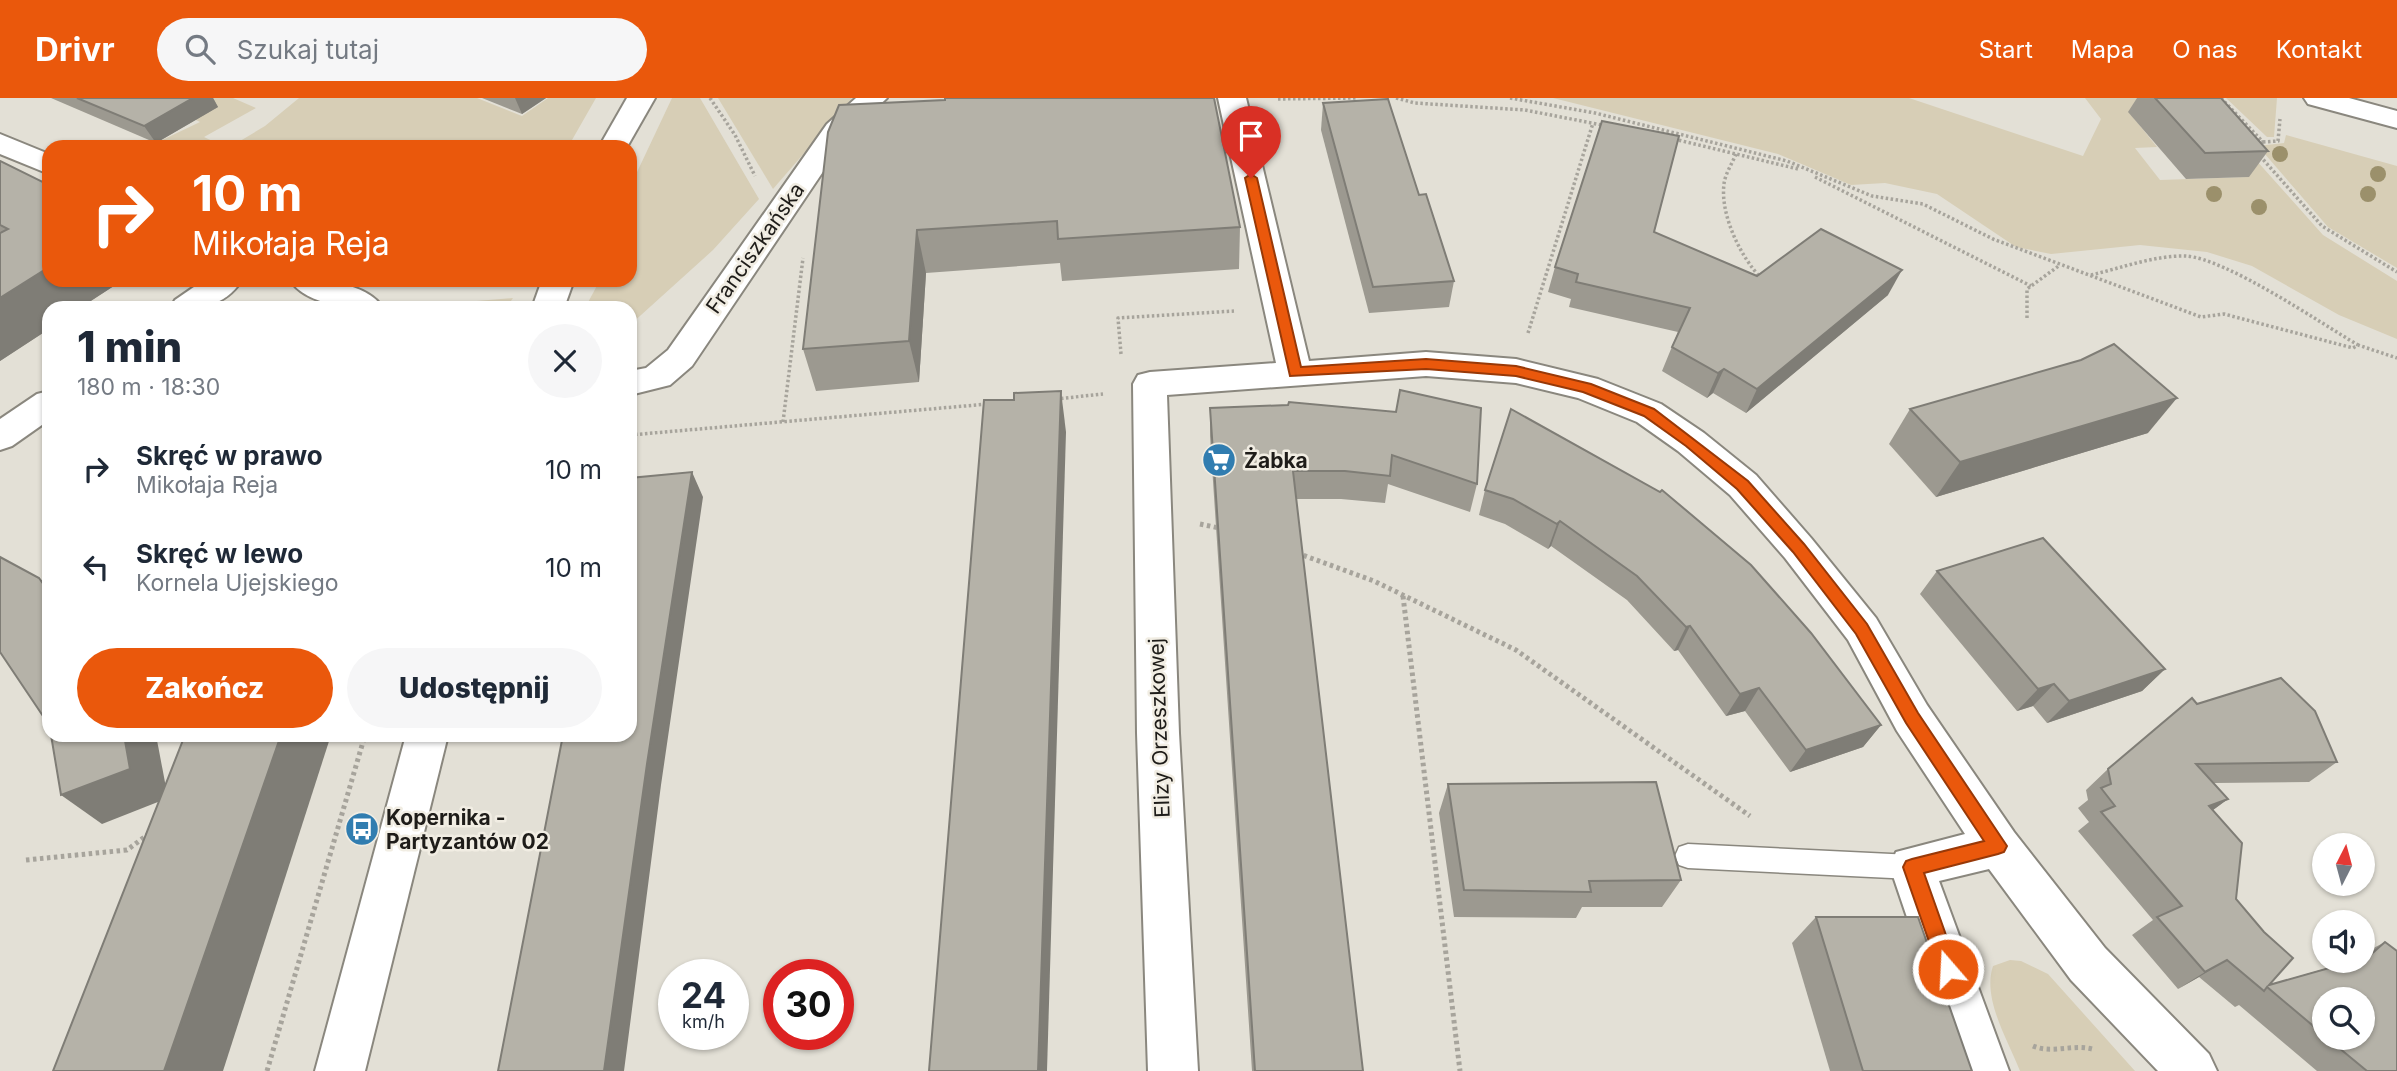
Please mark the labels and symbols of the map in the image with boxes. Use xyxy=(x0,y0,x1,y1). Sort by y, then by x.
pin xyxy=(1221,106,1281,178)
street label: Franciszkańska xyxy=(701,178,809,318)
supermarket icon: Żabka xyxy=(1200,441,1238,479)
place label: Żabka xyxy=(1244,447,1308,473)
street label: Elizy Orzeszkowej xyxy=(1143,638,1175,818)
place label: Kopernika - Partyzantów 02 xyxy=(386,805,549,854)
bus stop icon: Kopernika - Partyzantów 02 xyxy=(343,810,381,848)
north arrow xyxy=(2312,833,2375,896)
position arrow xyxy=(1911,932,1985,1006)
speed limit sign: 30 xyxy=(763,959,854,1050)

